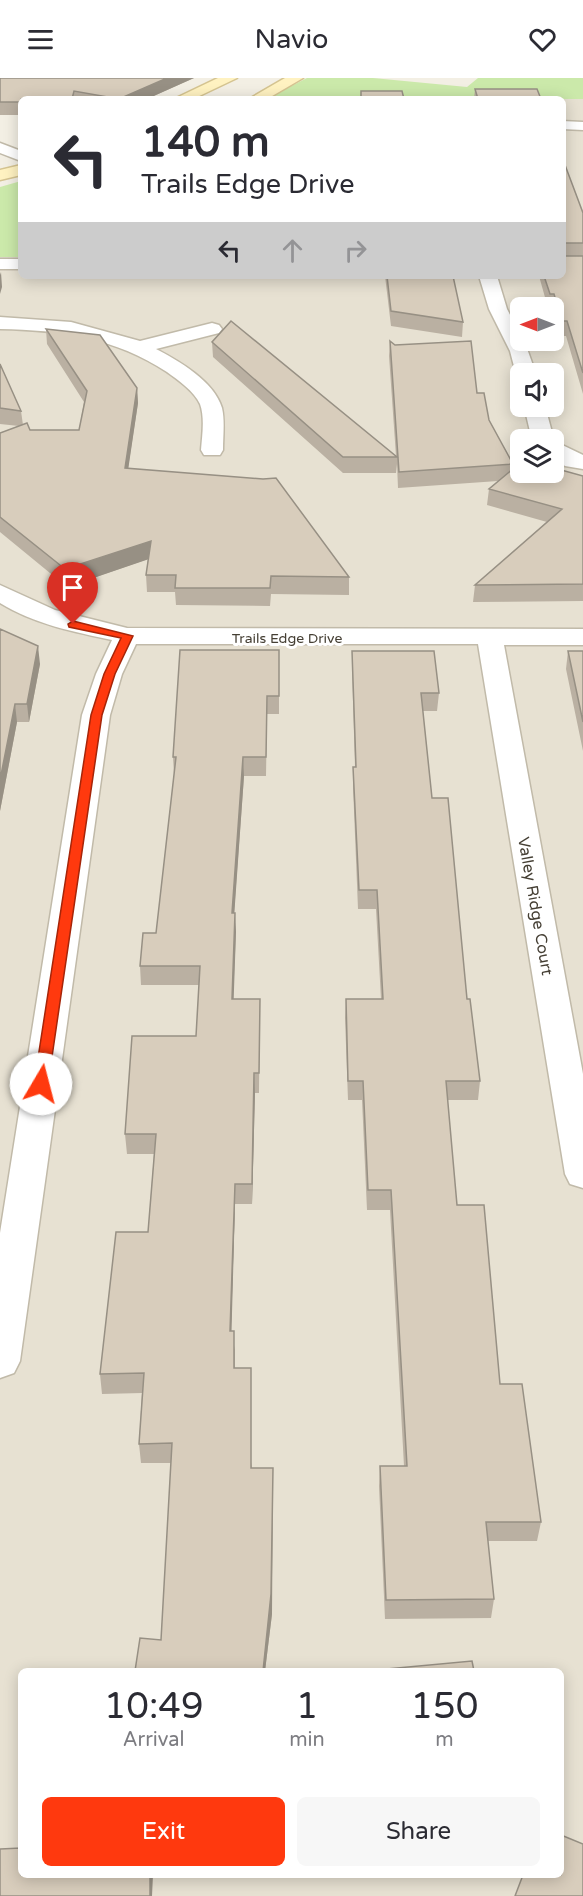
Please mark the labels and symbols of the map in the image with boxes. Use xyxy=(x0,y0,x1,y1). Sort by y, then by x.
north arrow xyxy=(510,297,564,351)
pin xyxy=(47,562,98,624)
street label: Trails Edge Drive xyxy=(232,630,342,647)
street label: Valley Ridge Court xyxy=(513,835,557,977)
position arrow xyxy=(9,1052,73,1116)

